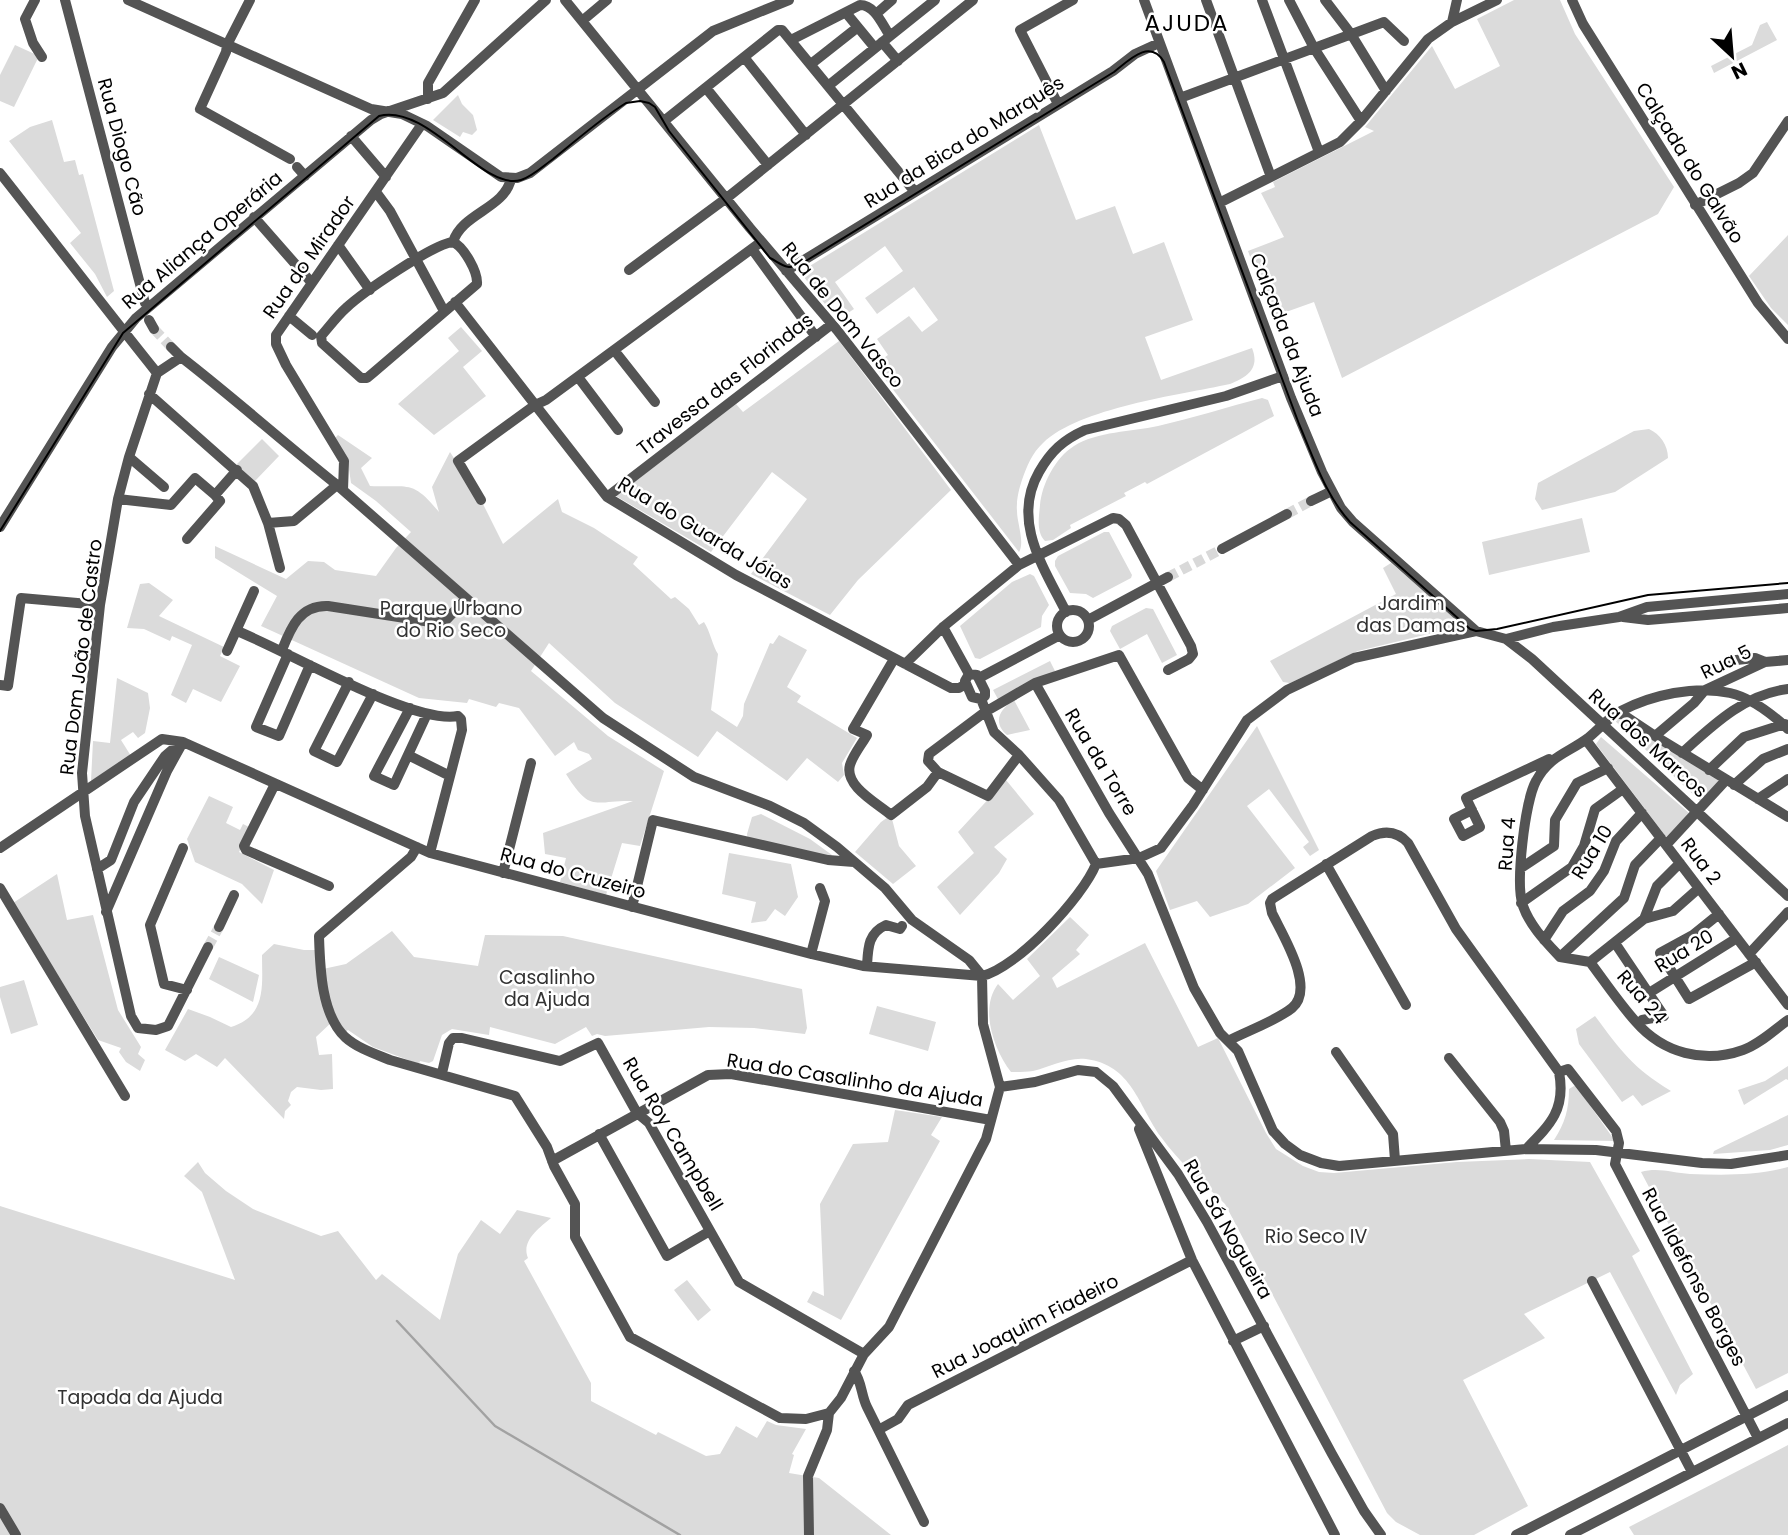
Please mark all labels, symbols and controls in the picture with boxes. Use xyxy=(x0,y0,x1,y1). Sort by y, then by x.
district label: AJUDA xyxy=(1145,7,1229,39)
north arrow xyxy=(1697,21,1767,91)
text: N xyxy=(1727,56,1752,86)
street label: Rua da Bica do Marquês xyxy=(859,69,1069,215)
street label: Rua Diogo Cão xyxy=(91,75,153,219)
street label: Calçada do Galvão xyxy=(1629,77,1751,249)
street label: Rua Aliança Operária xyxy=(116,165,288,315)
street label: Rua do Mirador xyxy=(256,190,362,324)
street label: Rua de Dom Vasco xyxy=(776,236,910,394)
street label: Calçada da Ajuda xyxy=(1243,249,1331,421)
street label: Travessa das Florindas xyxy=(631,307,819,461)
street label: Rua do Guarda Jóias xyxy=(613,470,797,596)
street label: Rua Dom João de Castro xyxy=(53,538,109,776)
park label: Jardim das Damas xyxy=(1356,590,1466,639)
park label: Parque Urbano do Rio Seco xyxy=(380,595,522,644)
street label: Rua 5 xyxy=(1696,638,1756,686)
street label: Rua dos Marcos xyxy=(1583,682,1713,804)
street label: Rua da Torre xyxy=(1058,703,1144,821)
street label: Rua 4 xyxy=(1492,816,1522,872)
street label: Rua 10 xyxy=(1565,820,1619,884)
street label: Rua 2 xyxy=(1674,832,1728,890)
street label: Rua do Cruzeiro xyxy=(497,841,649,905)
street label: Rua 20 xyxy=(1649,923,1719,979)
park label: Casalinho da Ajuda xyxy=(499,964,595,1013)
street label: Rua 24 xyxy=(1611,964,1673,1030)
street label: Rua do Casalinho da Ajuda xyxy=(725,1046,985,1114)
street label: Rua Roy Campbell xyxy=(616,1052,730,1216)
street label: Rua Sá Nogueira xyxy=(1177,1154,1279,1304)
street label: Rua Ildefonso Borges xyxy=(1635,1183,1753,1371)
park label: Rio Seco IV xyxy=(1265,1223,1367,1250)
street label: Rua Joaquim Fiadeiro xyxy=(927,1267,1123,1385)
park label: Tapada da Ajuda xyxy=(57,1384,223,1411)

